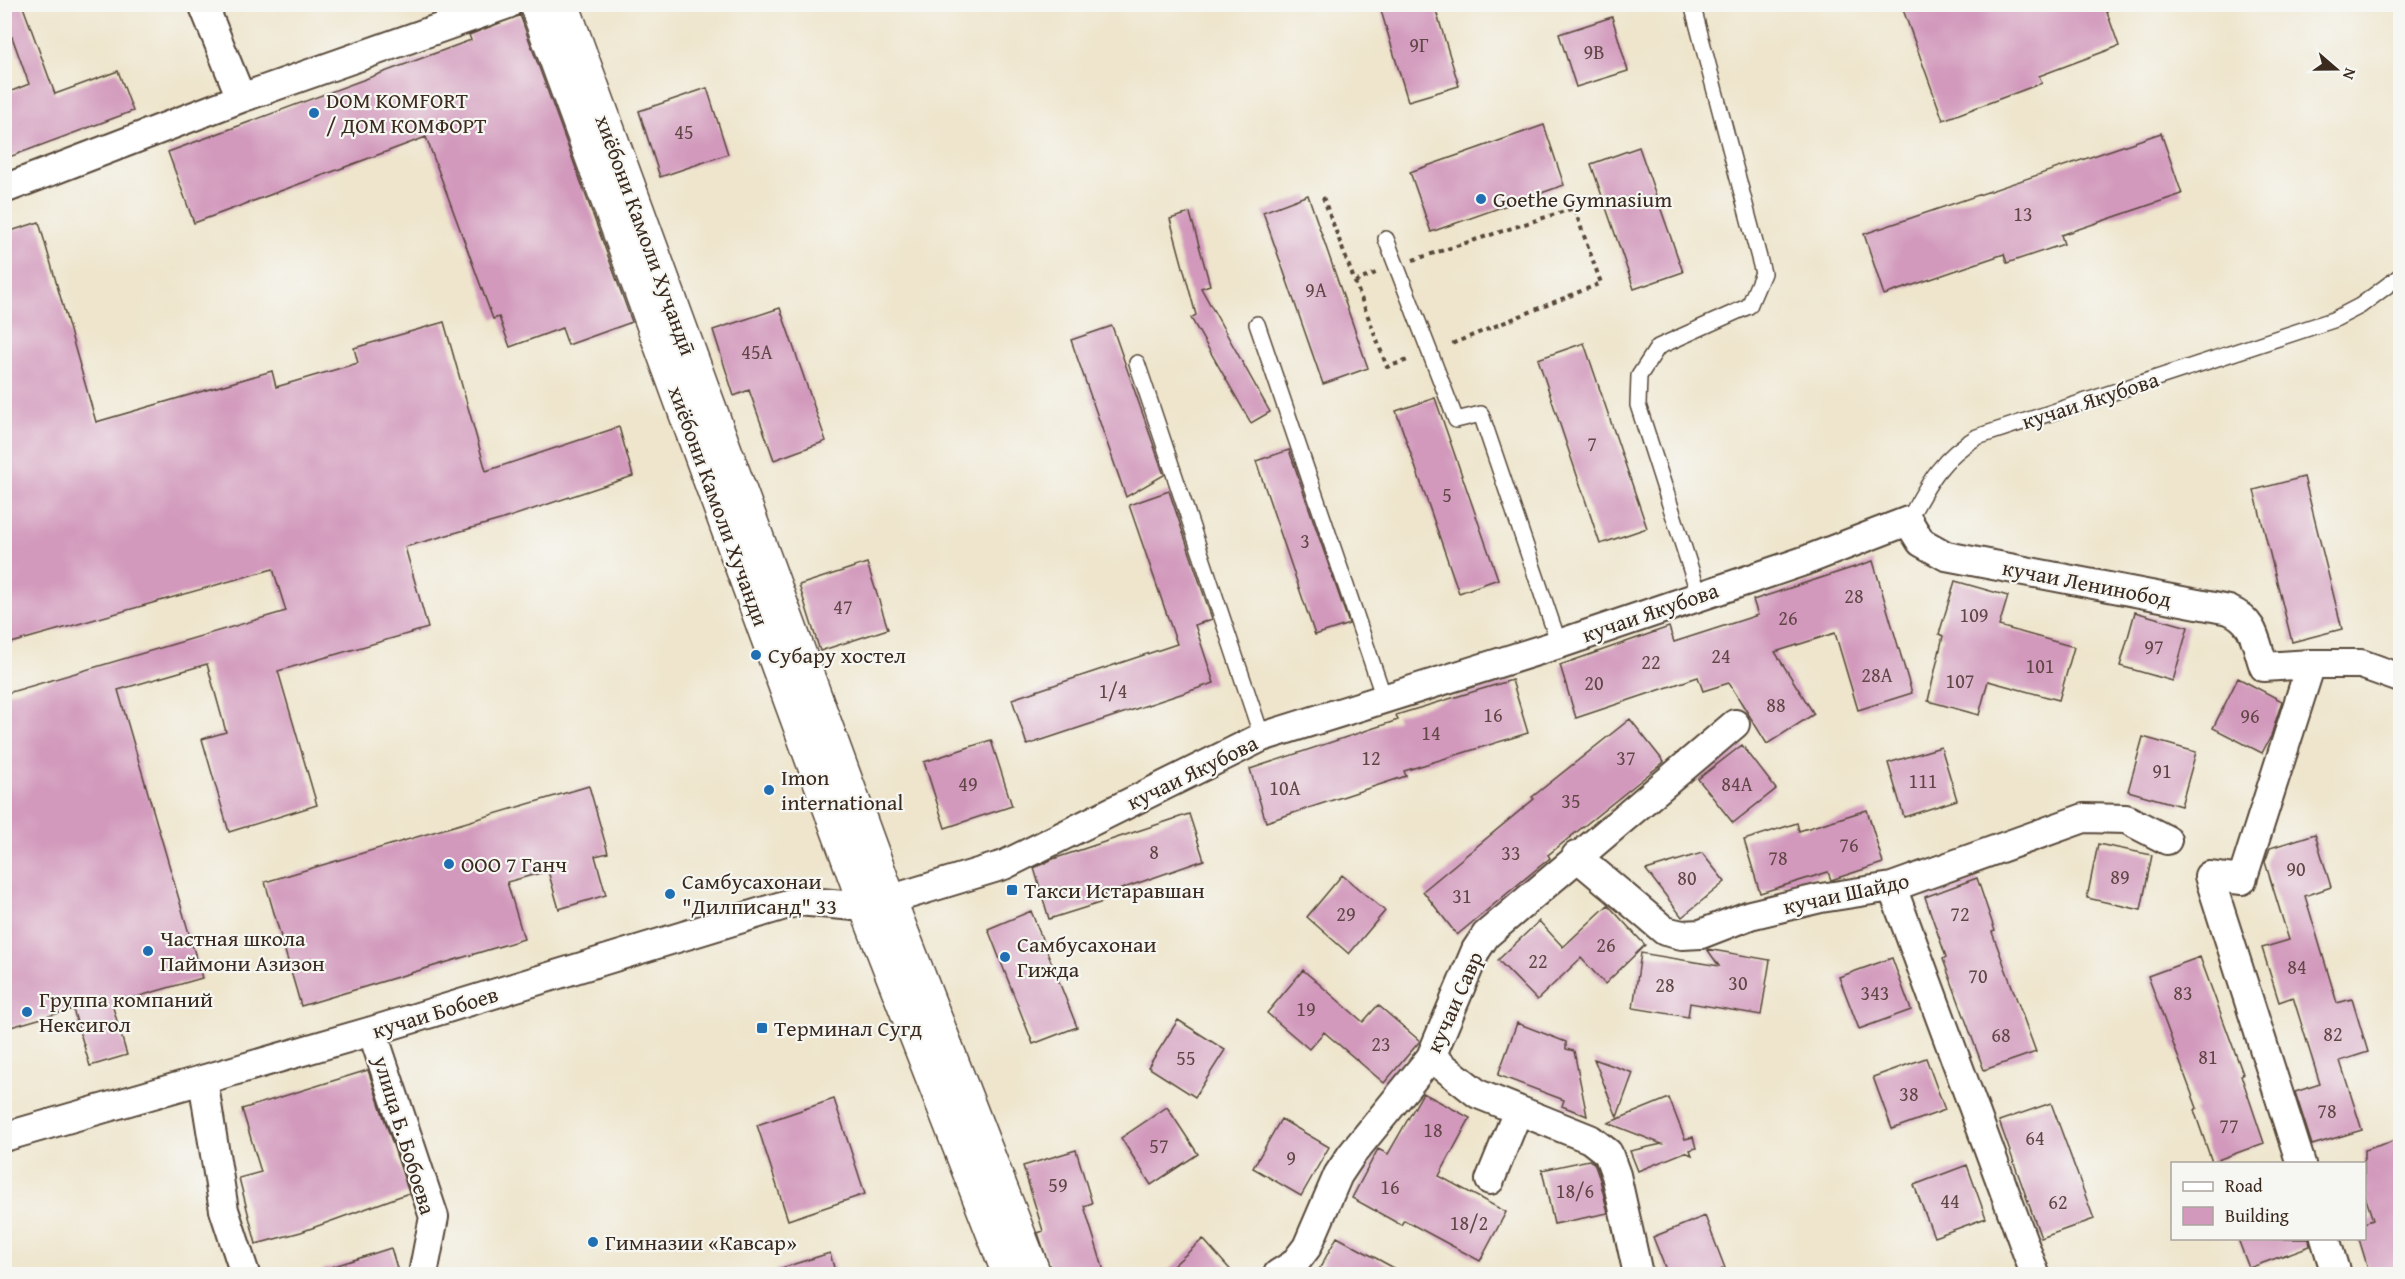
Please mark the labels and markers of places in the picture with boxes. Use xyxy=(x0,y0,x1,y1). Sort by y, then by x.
place label: DOM KOMFORT / ДОМ КОМФОРТ xyxy=(326,84,487,141)
marker: DOM KOMFORT / ДОМ КОМФОРТ xyxy=(307,106,321,120)
place label: Goethe Gymnasium xyxy=(1493,183,1672,215)
marker: Goethe Gymnasium xyxy=(1474,192,1488,206)
place label: Субару хостел xyxy=(768,639,906,671)
marker: Субару хостел xyxy=(749,648,763,662)
place label: Imon international xyxy=(781,761,904,818)
marker: Imon international xyxy=(762,783,776,797)
place label: ООО 7 Ганч xyxy=(461,848,567,880)
marker: ООО 7 Ганч xyxy=(442,857,456,871)
place label: Самбусахонаи "Дилписанд" 33 xyxy=(682,865,837,922)
place label: Такси Истаравшан xyxy=(1024,874,1205,906)
marker: Такси Истаравшан xyxy=(1005,883,1019,897)
marker: Самбусахонаи "Дилписанд" 33 xyxy=(663,887,677,901)
place label: Частная школа Паймони Азизон xyxy=(160,922,325,979)
place label: Самбусахонаи Гижда xyxy=(1017,928,1157,985)
marker: Частная школа Паймони Азизон xyxy=(141,944,155,958)
marker: Самбусахонаи Гижда xyxy=(998,950,1012,964)
place label: Группа компаний Нексигол xyxy=(39,983,213,1040)
marker: Группа компаний Нексигол xyxy=(20,1005,34,1019)
place label: Терминал Сугд xyxy=(774,1012,922,1044)
marker: Терминал Сугд xyxy=(755,1021,769,1035)
place label: Гимназии «Кавсар» xyxy=(605,1226,797,1258)
marker: Гимназии «Кавсар» xyxy=(586,1235,600,1249)

